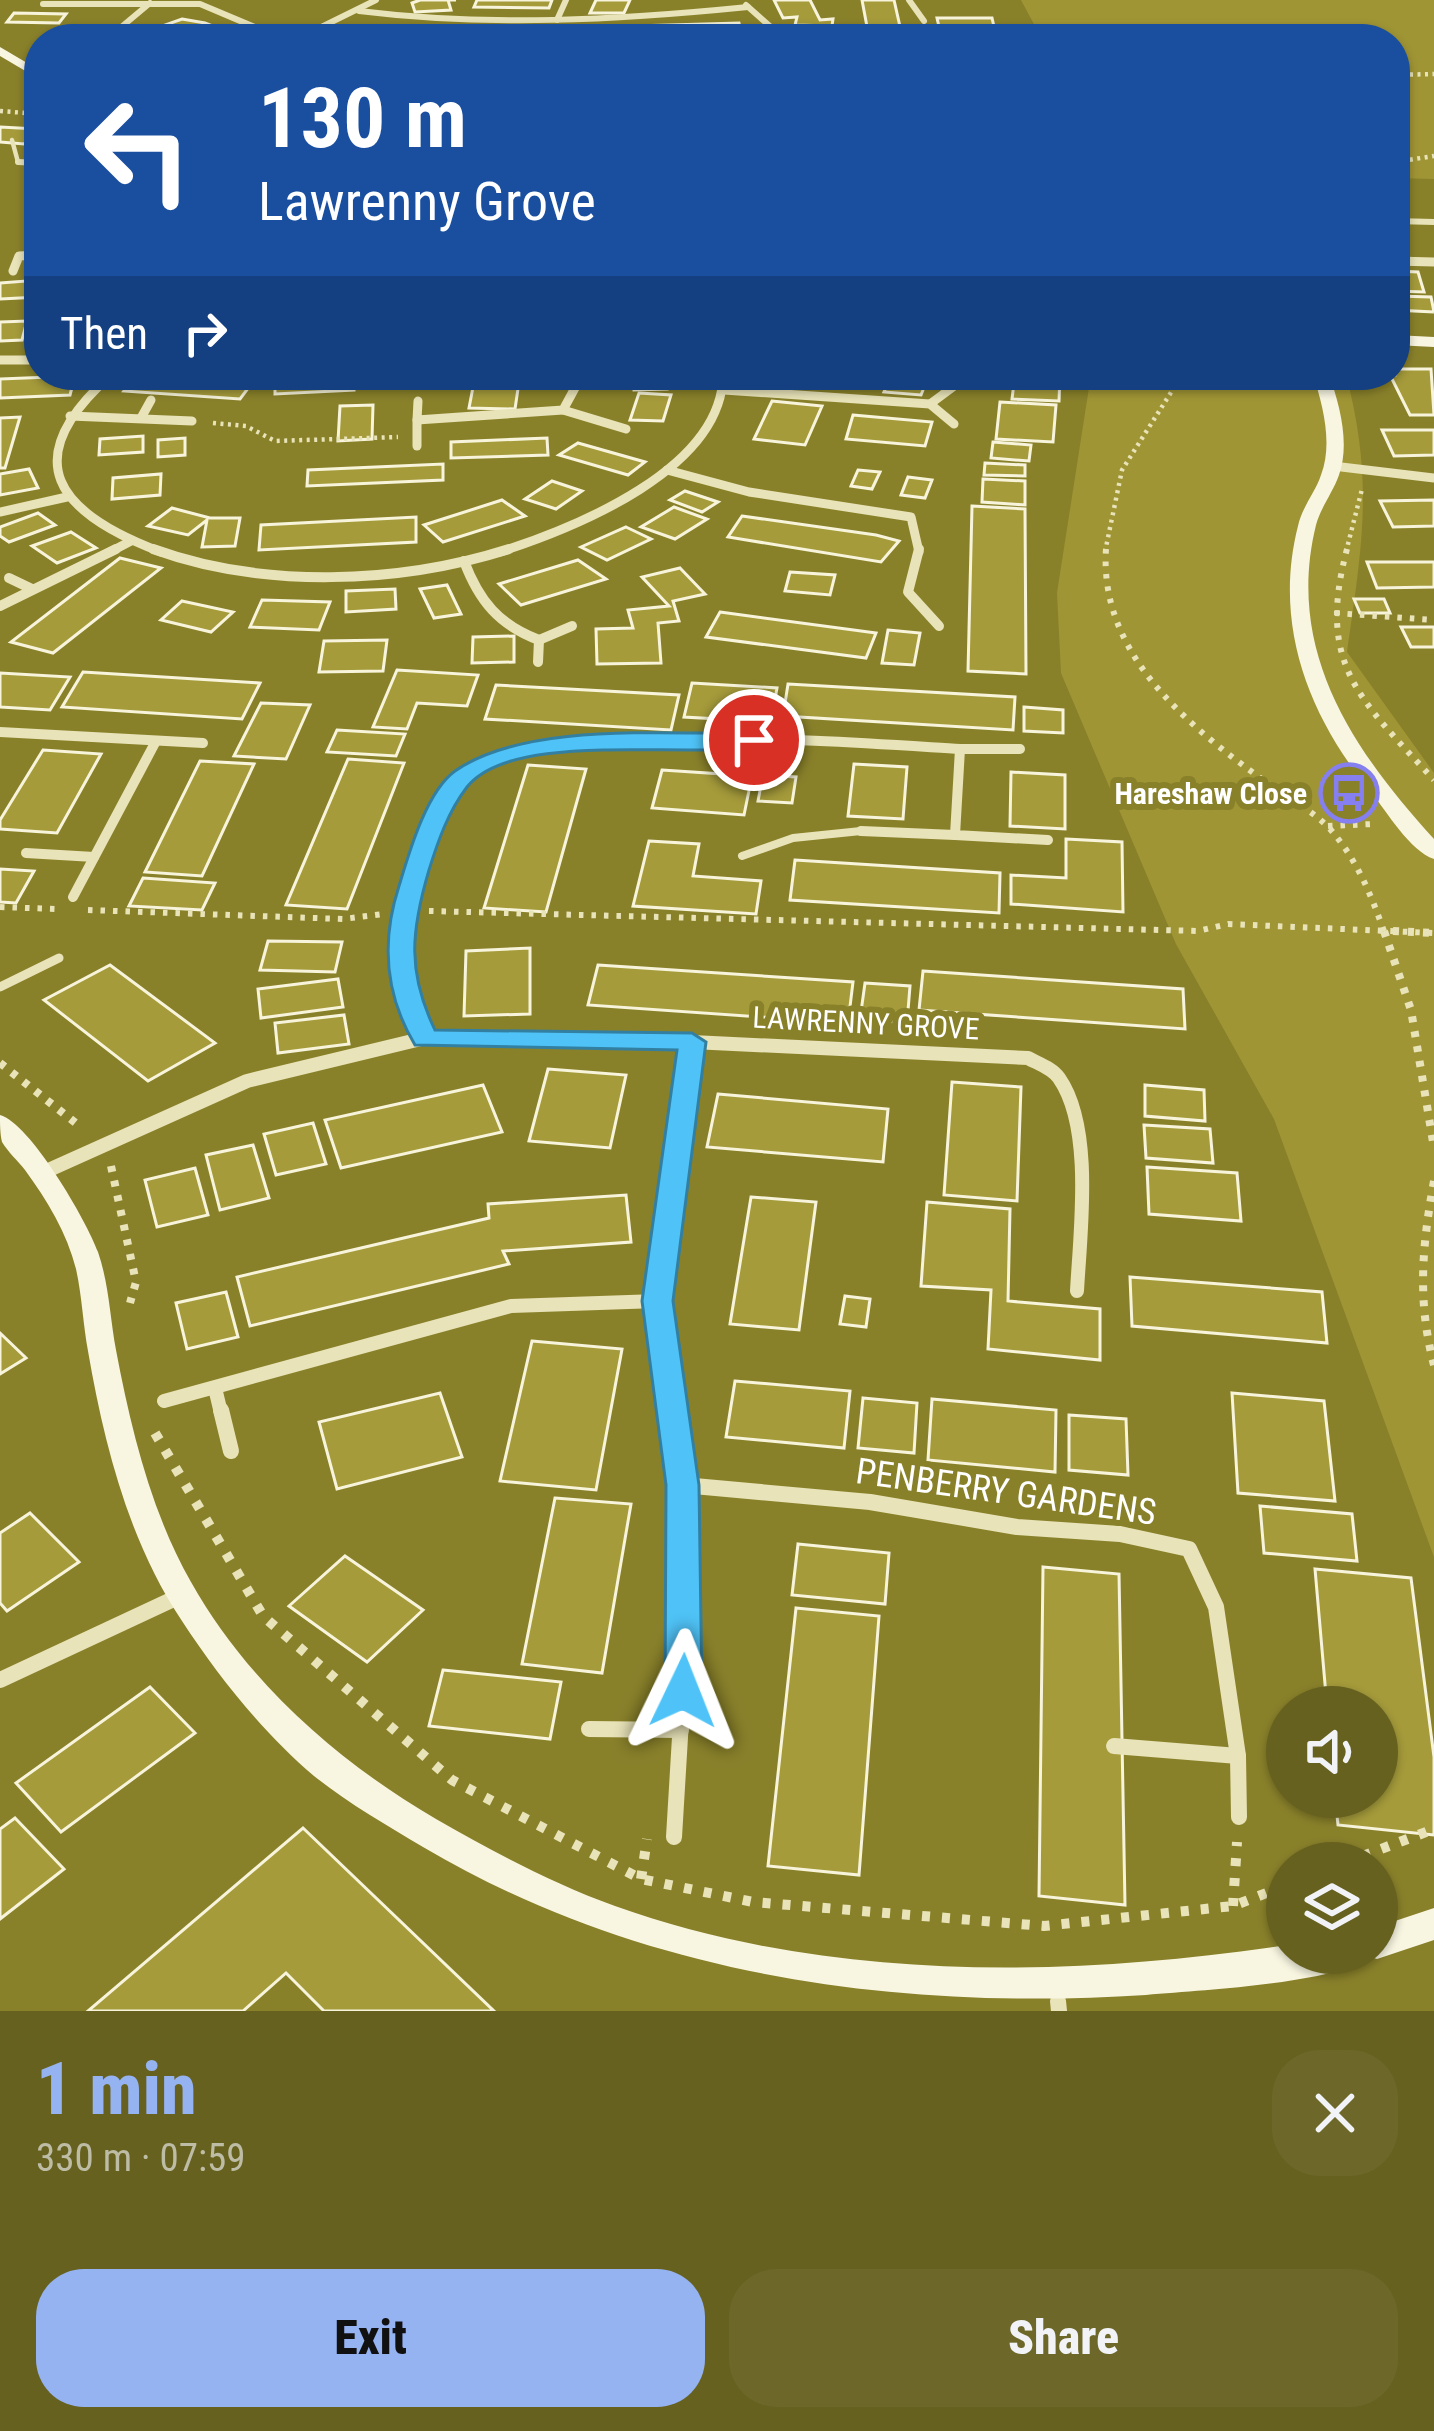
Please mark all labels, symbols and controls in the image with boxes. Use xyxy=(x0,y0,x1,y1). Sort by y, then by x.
text: 130 m xyxy=(258,69,467,168)
icon: left xyxy=(60,72,216,228)
text: Lawrenny Grove xyxy=(258,170,596,233)
icon: right xyxy=(172,300,238,366)
text: Then xyxy=(60,307,148,360)
pin xyxy=(703,689,805,791)
icon: arrive xyxy=(721,707,787,773)
bus stop icon: Hareshaw Close xyxy=(1318,762,1380,824)
place label: Hareshaw Close xyxy=(1114,776,1307,811)
street label: LAWRENNY GROVE xyxy=(752,1000,980,1046)
street label: PENBERRY GARDENS xyxy=(853,1450,1159,1534)
position arrow xyxy=(620,1628,746,1754)
map controls xyxy=(1266,1686,1398,1974)
button: sound xyxy=(1266,1686,1398,1818)
button: layers xyxy=(1266,1842,1398,1974)
text: 1 min xyxy=(36,2047,197,2132)
button: close xyxy=(1272,2050,1398,2176)
text: 330 m · 07:59 xyxy=(36,2135,246,2181)
button: Exit xyxy=(36,2269,705,2407)
button: Share xyxy=(729,2269,1398,2407)

